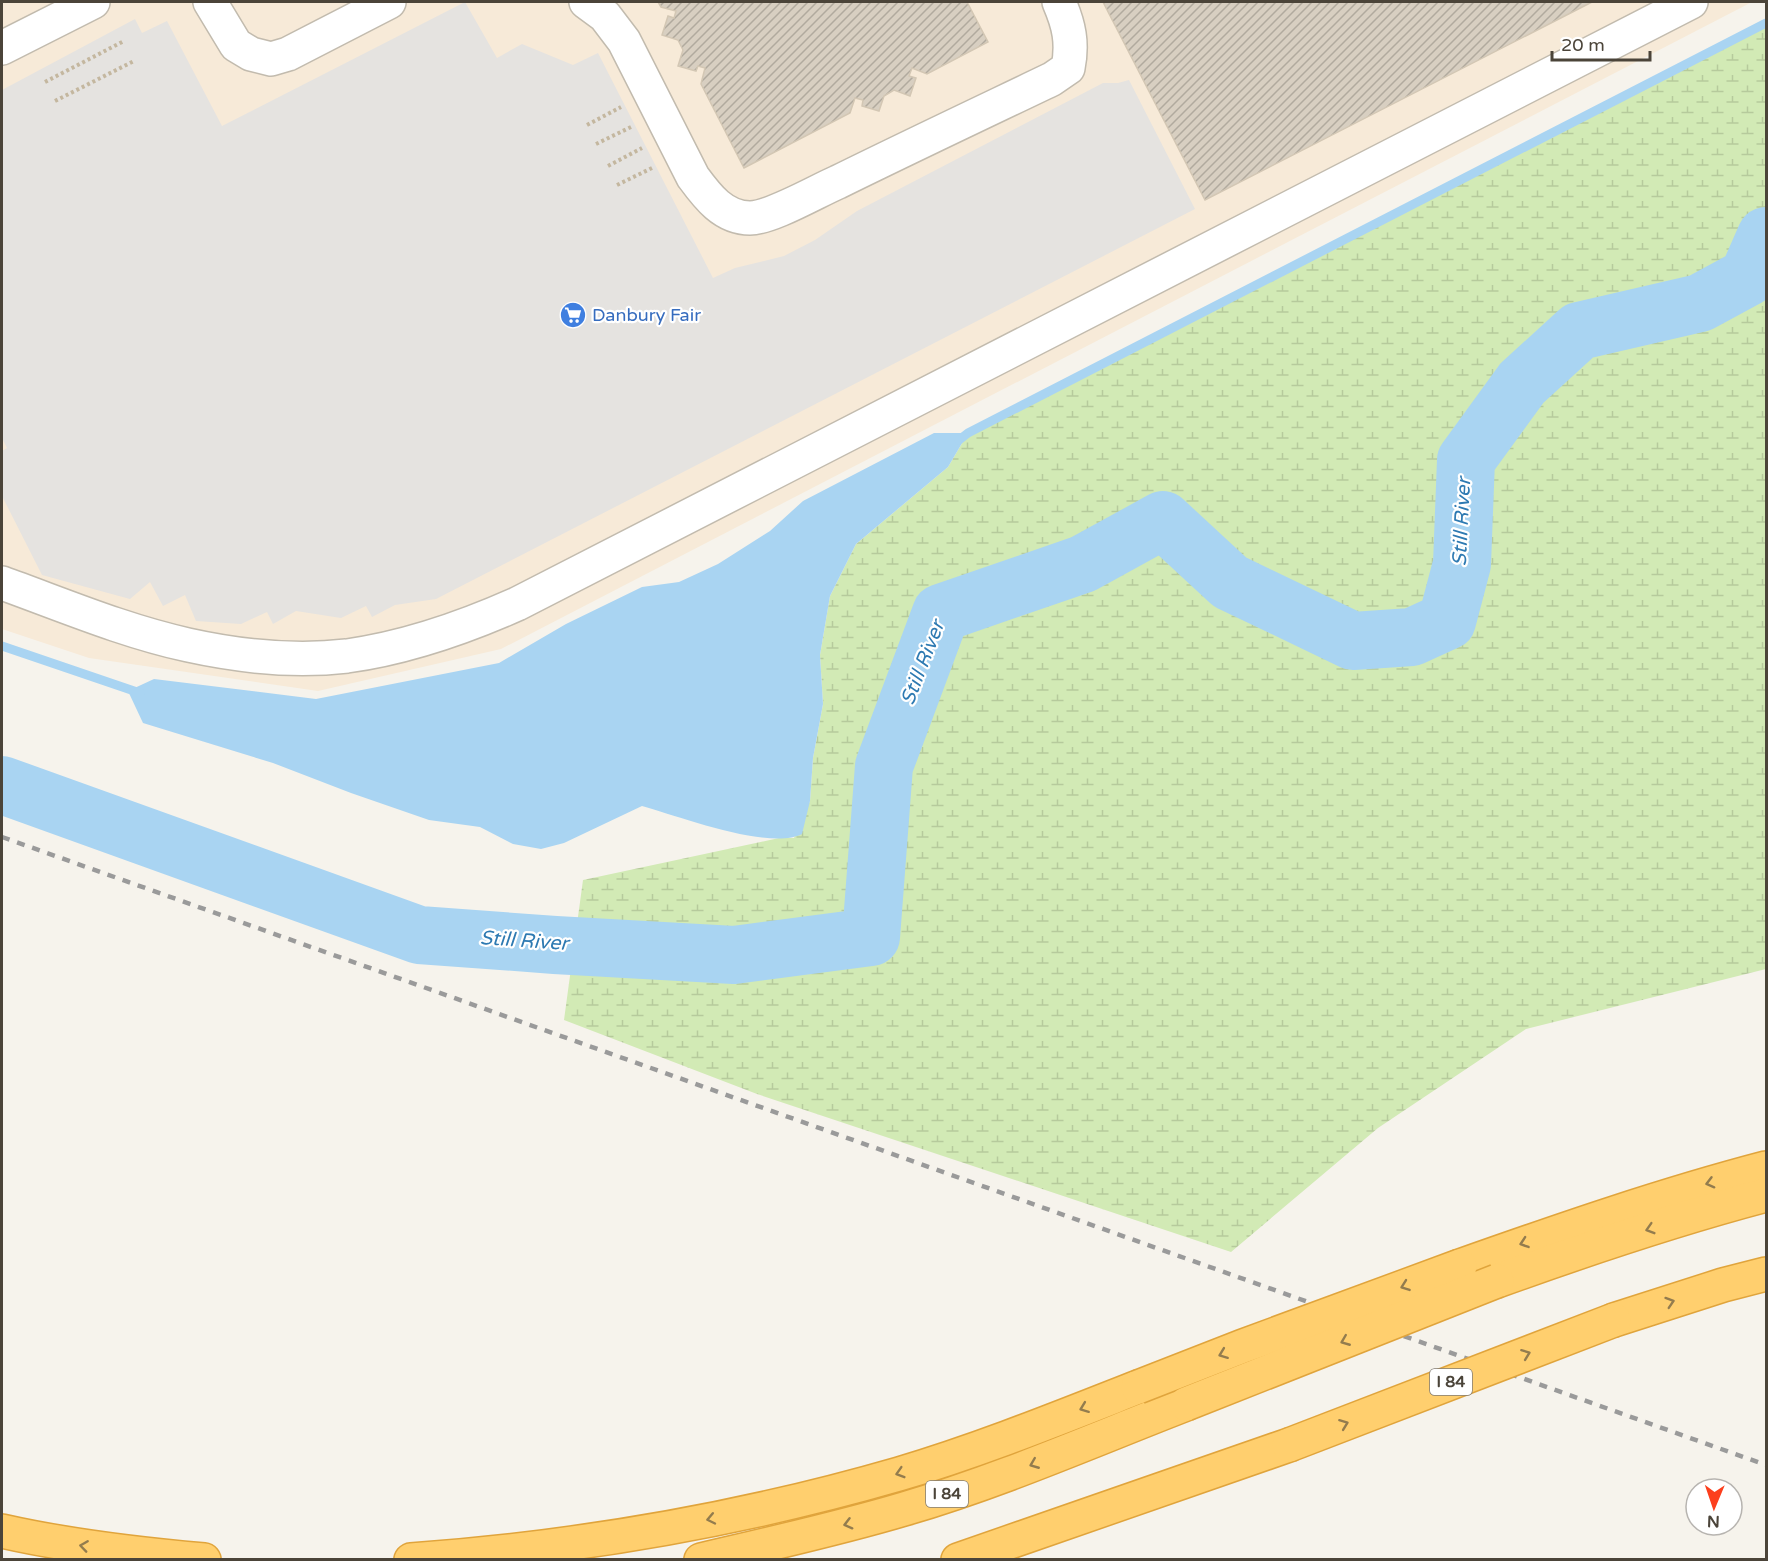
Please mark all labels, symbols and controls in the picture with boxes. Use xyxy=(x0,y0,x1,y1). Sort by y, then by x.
scale bar xyxy=(1552,24,1650,62)
text: 20 m xyxy=(1561,34,1605,56)
supermarket icon: Danbury Fair xyxy=(558,300,588,330)
place label: Danbury Fair xyxy=(592,304,701,326)
water label: Still River xyxy=(1448,475,1476,567)
water label: Still River xyxy=(896,615,951,709)
water label: Still River xyxy=(479,926,571,956)
one-way arrow xyxy=(1705,1176,1716,1188)
one-way arrow xyxy=(1645,1221,1656,1234)
one-way arrow xyxy=(1520,1236,1530,1249)
one-way arrow xyxy=(1401,1278,1411,1291)
one-way arrow xyxy=(1664,1297,1675,1310)
one-way arrow xyxy=(1340,1334,1351,1346)
one-way arrow xyxy=(1218,1347,1229,1359)
one-way arrow xyxy=(1520,1348,1530,1361)
road number: I 84 xyxy=(1430,1369,1472,1395)
one-way arrow xyxy=(1079,1401,1090,1413)
one-way arrow xyxy=(1337,1419,1348,1431)
one-way arrow xyxy=(1029,1457,1040,1469)
one-way arrow xyxy=(895,1466,906,1478)
north arrow xyxy=(1684,1477,1744,1537)
road number: I 84 xyxy=(926,1481,968,1507)
text: N xyxy=(1707,1511,1720,1531)
one-way arrow xyxy=(706,1512,716,1525)
one-way arrow xyxy=(844,1517,854,1529)
one-way arrow xyxy=(79,1540,88,1552)

